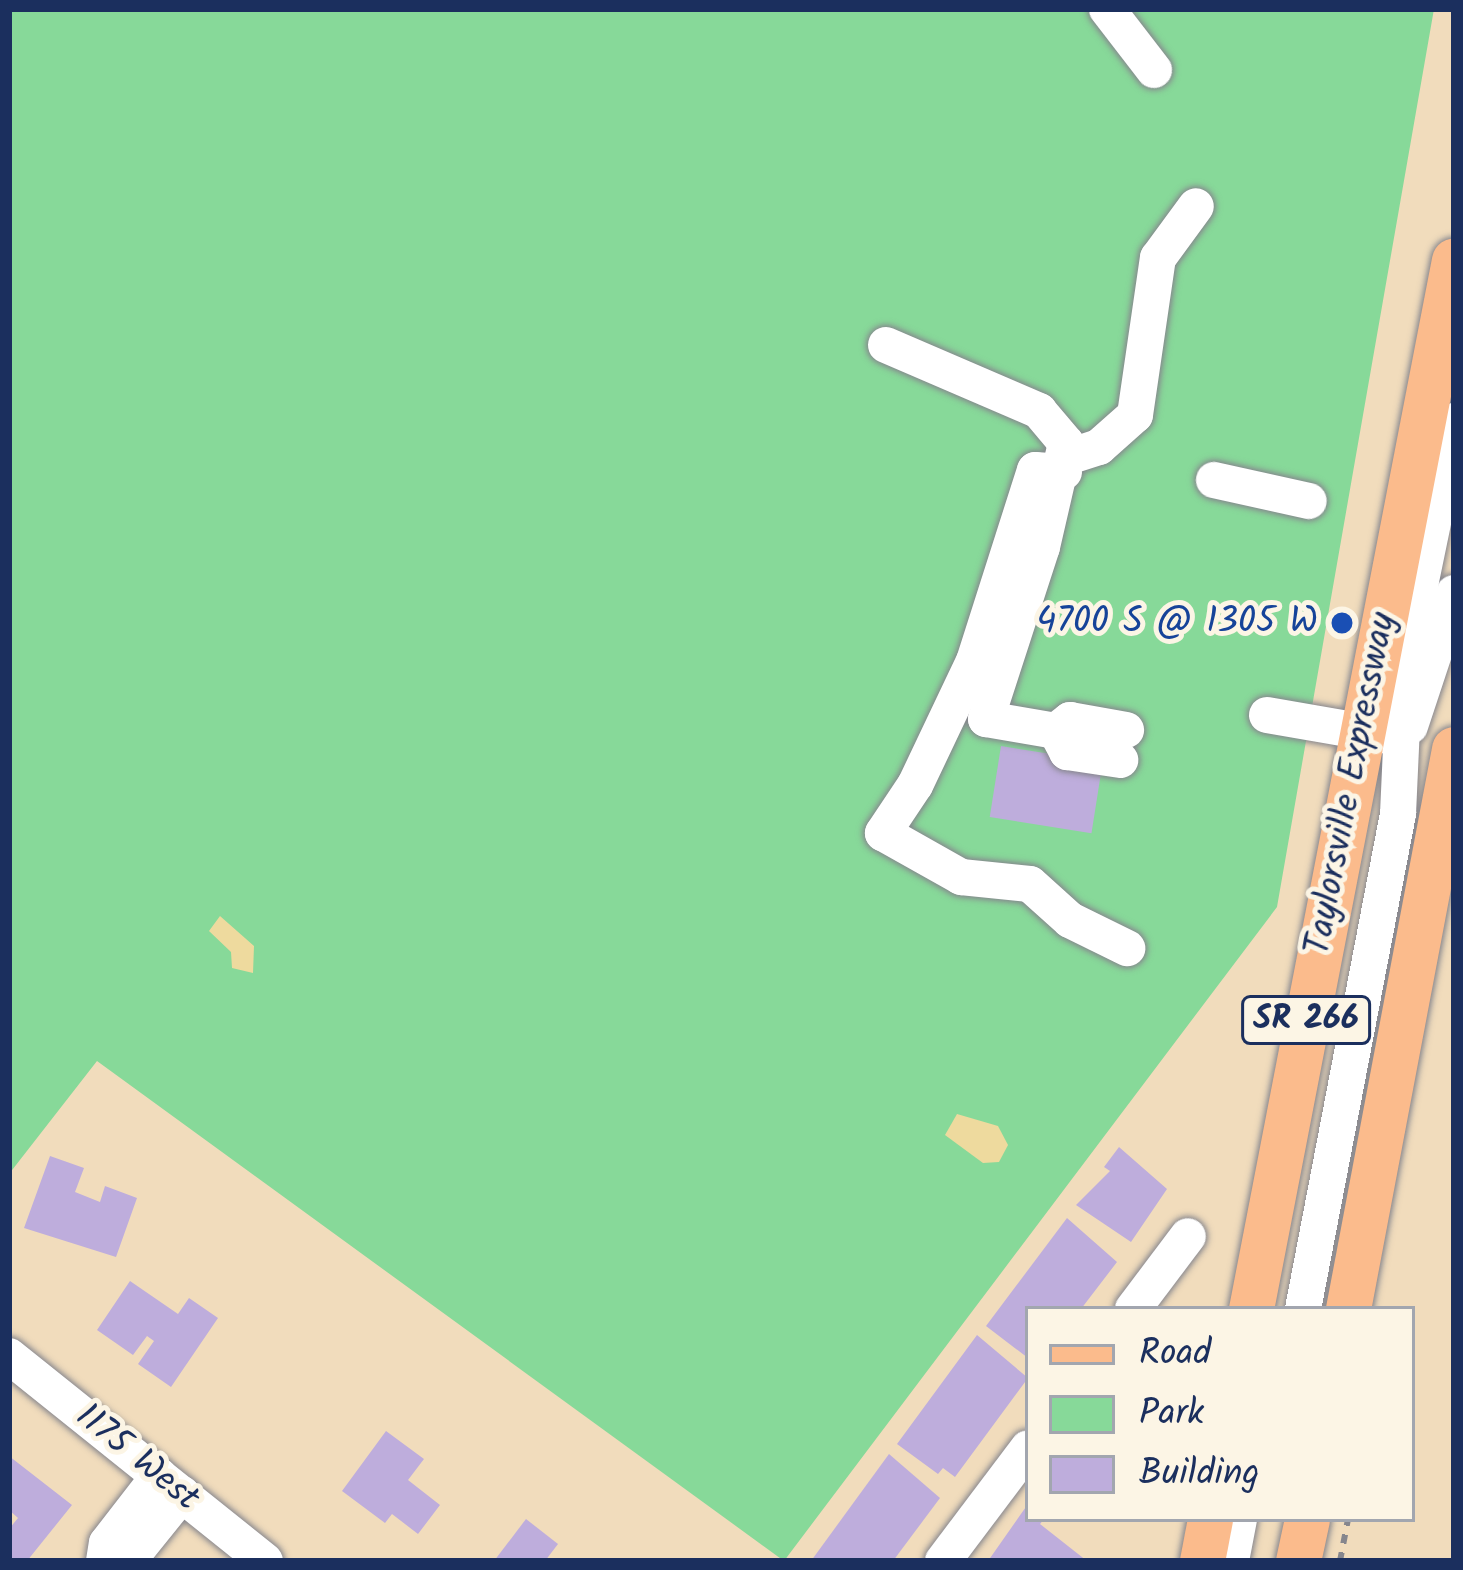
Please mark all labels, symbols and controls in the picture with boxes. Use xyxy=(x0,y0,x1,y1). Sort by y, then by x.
place label: 4700 S @ 1305 W xyxy=(1037,601,1318,645)
street label: Taylorsville Expressway xyxy=(1298,609,1406,959)
marker: 4700 S @ 1305 W xyxy=(1329,610,1355,636)
road number: SR 266 xyxy=(1240,993,1372,1047)
legend xyxy=(1025,1306,1415,1522)
text: Road xyxy=(1139,1326,1211,1383)
text: Park xyxy=(1139,1386,1204,1443)
street label: 1175 West xyxy=(66,1395,208,1521)
text: Building xyxy=(1139,1446,1259,1503)

